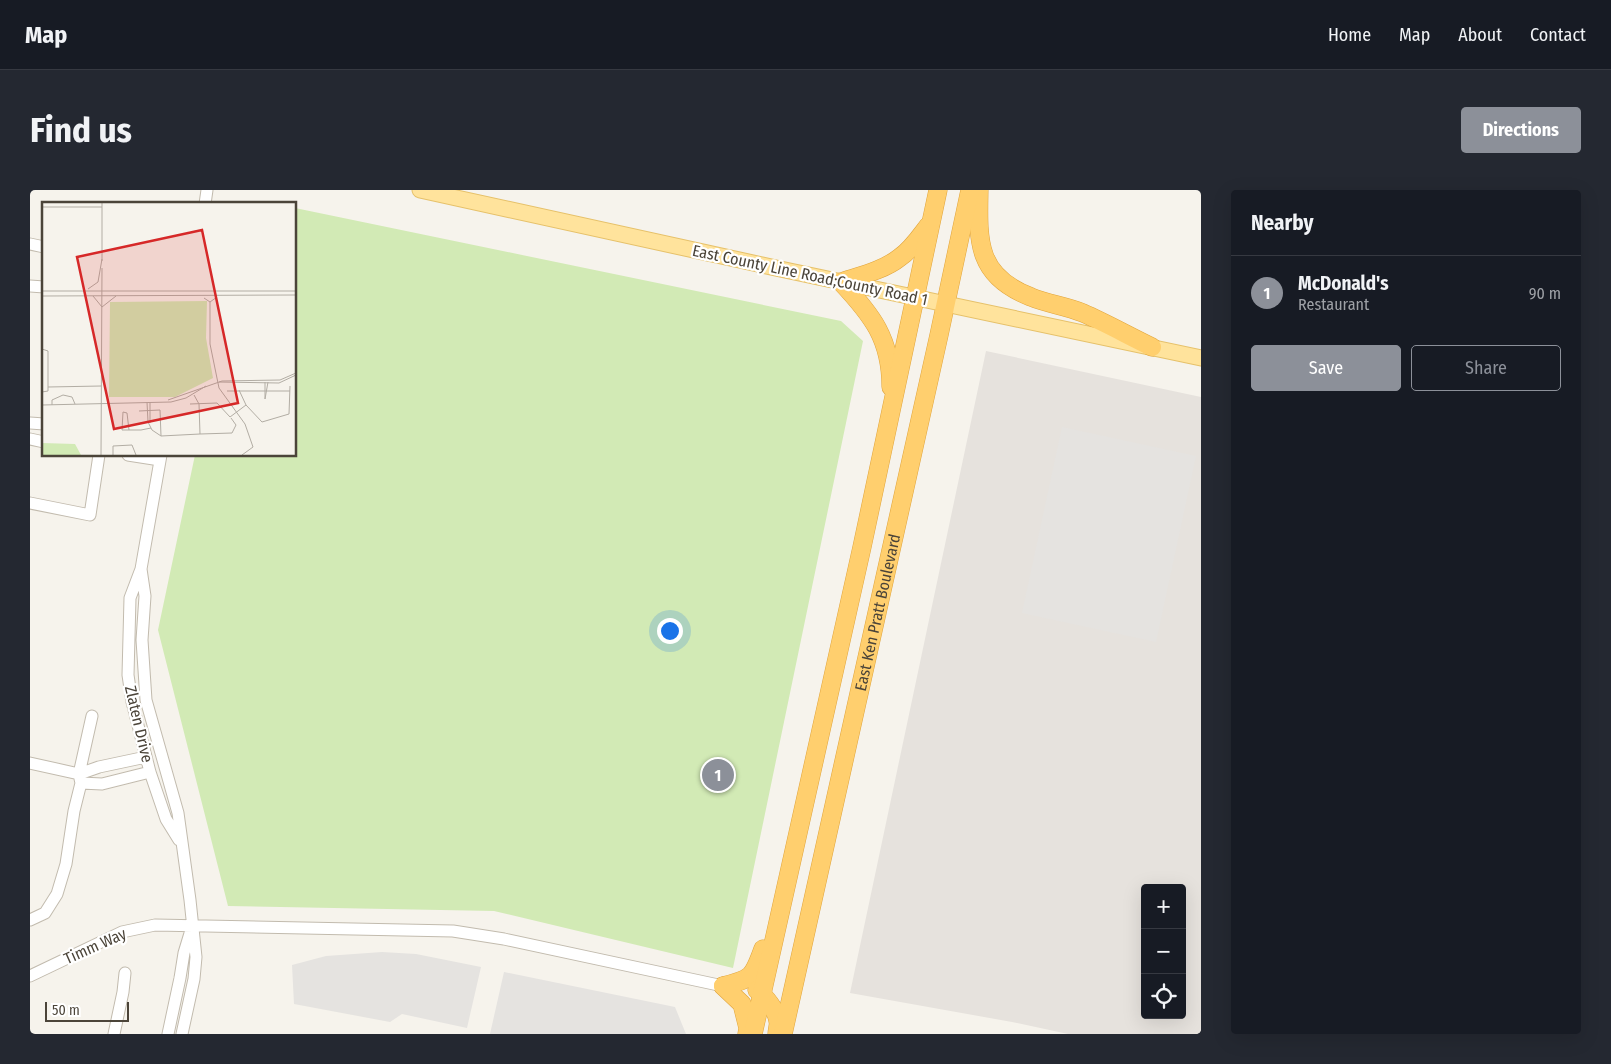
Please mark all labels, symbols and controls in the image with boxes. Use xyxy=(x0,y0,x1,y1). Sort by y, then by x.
text: Map xyxy=(25,21,67,49)
text: Home xyxy=(1328,24,1371,46)
text: Map xyxy=(1399,24,1430,46)
text: About xyxy=(1458,24,1502,46)
text: Contact xyxy=(1530,24,1586,46)
button: Directions xyxy=(1461,107,1581,153)
text: Find us xyxy=(30,109,132,151)
inset map xyxy=(42,202,296,456)
text: Nearby xyxy=(1251,210,1313,236)
street label: East County Line Road;County Road 1 xyxy=(691,241,929,309)
text: McDonald's xyxy=(1298,272,1388,295)
text: 1 xyxy=(1264,284,1270,303)
text: 90 m xyxy=(1529,284,1561,303)
text: Restaurant xyxy=(1298,295,1369,314)
button: Save xyxy=(1251,345,1401,391)
button: Share xyxy=(1411,345,1561,391)
street label: East Ken Pratt Boulevard xyxy=(850,532,904,693)
your location xyxy=(657,618,683,644)
street label: Zlaten Drive xyxy=(121,684,157,764)
pin: 1 xyxy=(702,756,734,794)
map controls xyxy=(1141,884,1186,1019)
button: + xyxy=(1141,884,1186,929)
street label: Timm Way xyxy=(61,924,130,968)
button: − xyxy=(1141,929,1186,974)
button: locate xyxy=(1141,974,1186,1019)
scale bar xyxy=(45,999,129,1022)
text: 50 m xyxy=(52,1002,80,1019)

